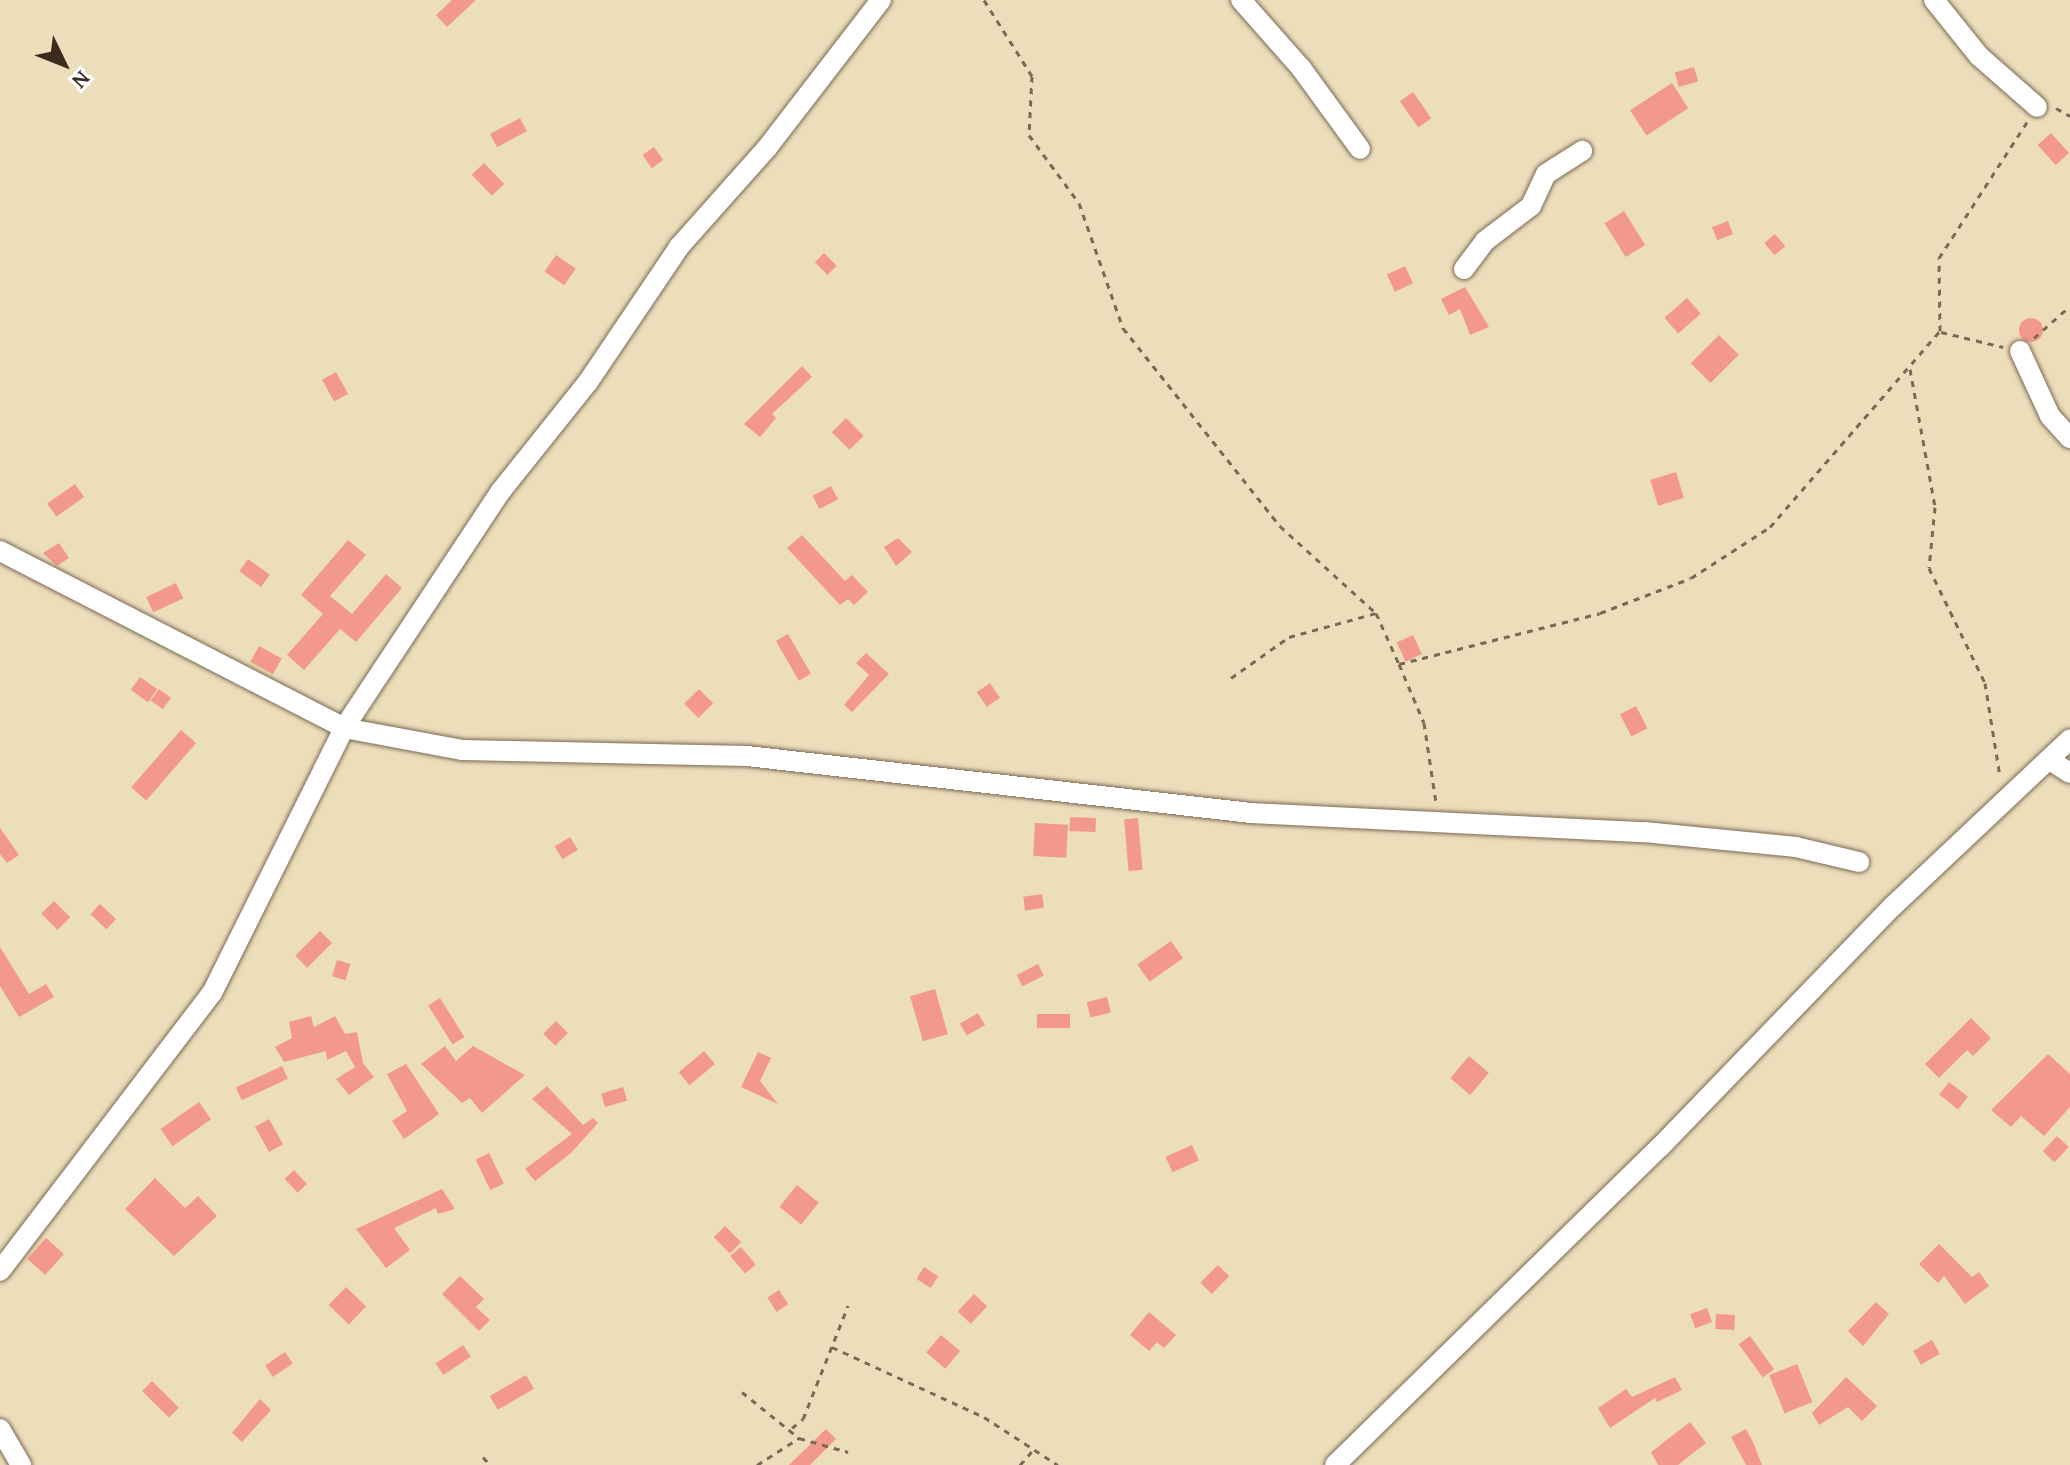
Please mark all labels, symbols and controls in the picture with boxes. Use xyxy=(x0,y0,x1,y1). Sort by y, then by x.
north arrow xyxy=(24,24,104,104)
text: N xyxy=(65,64,98,97)

